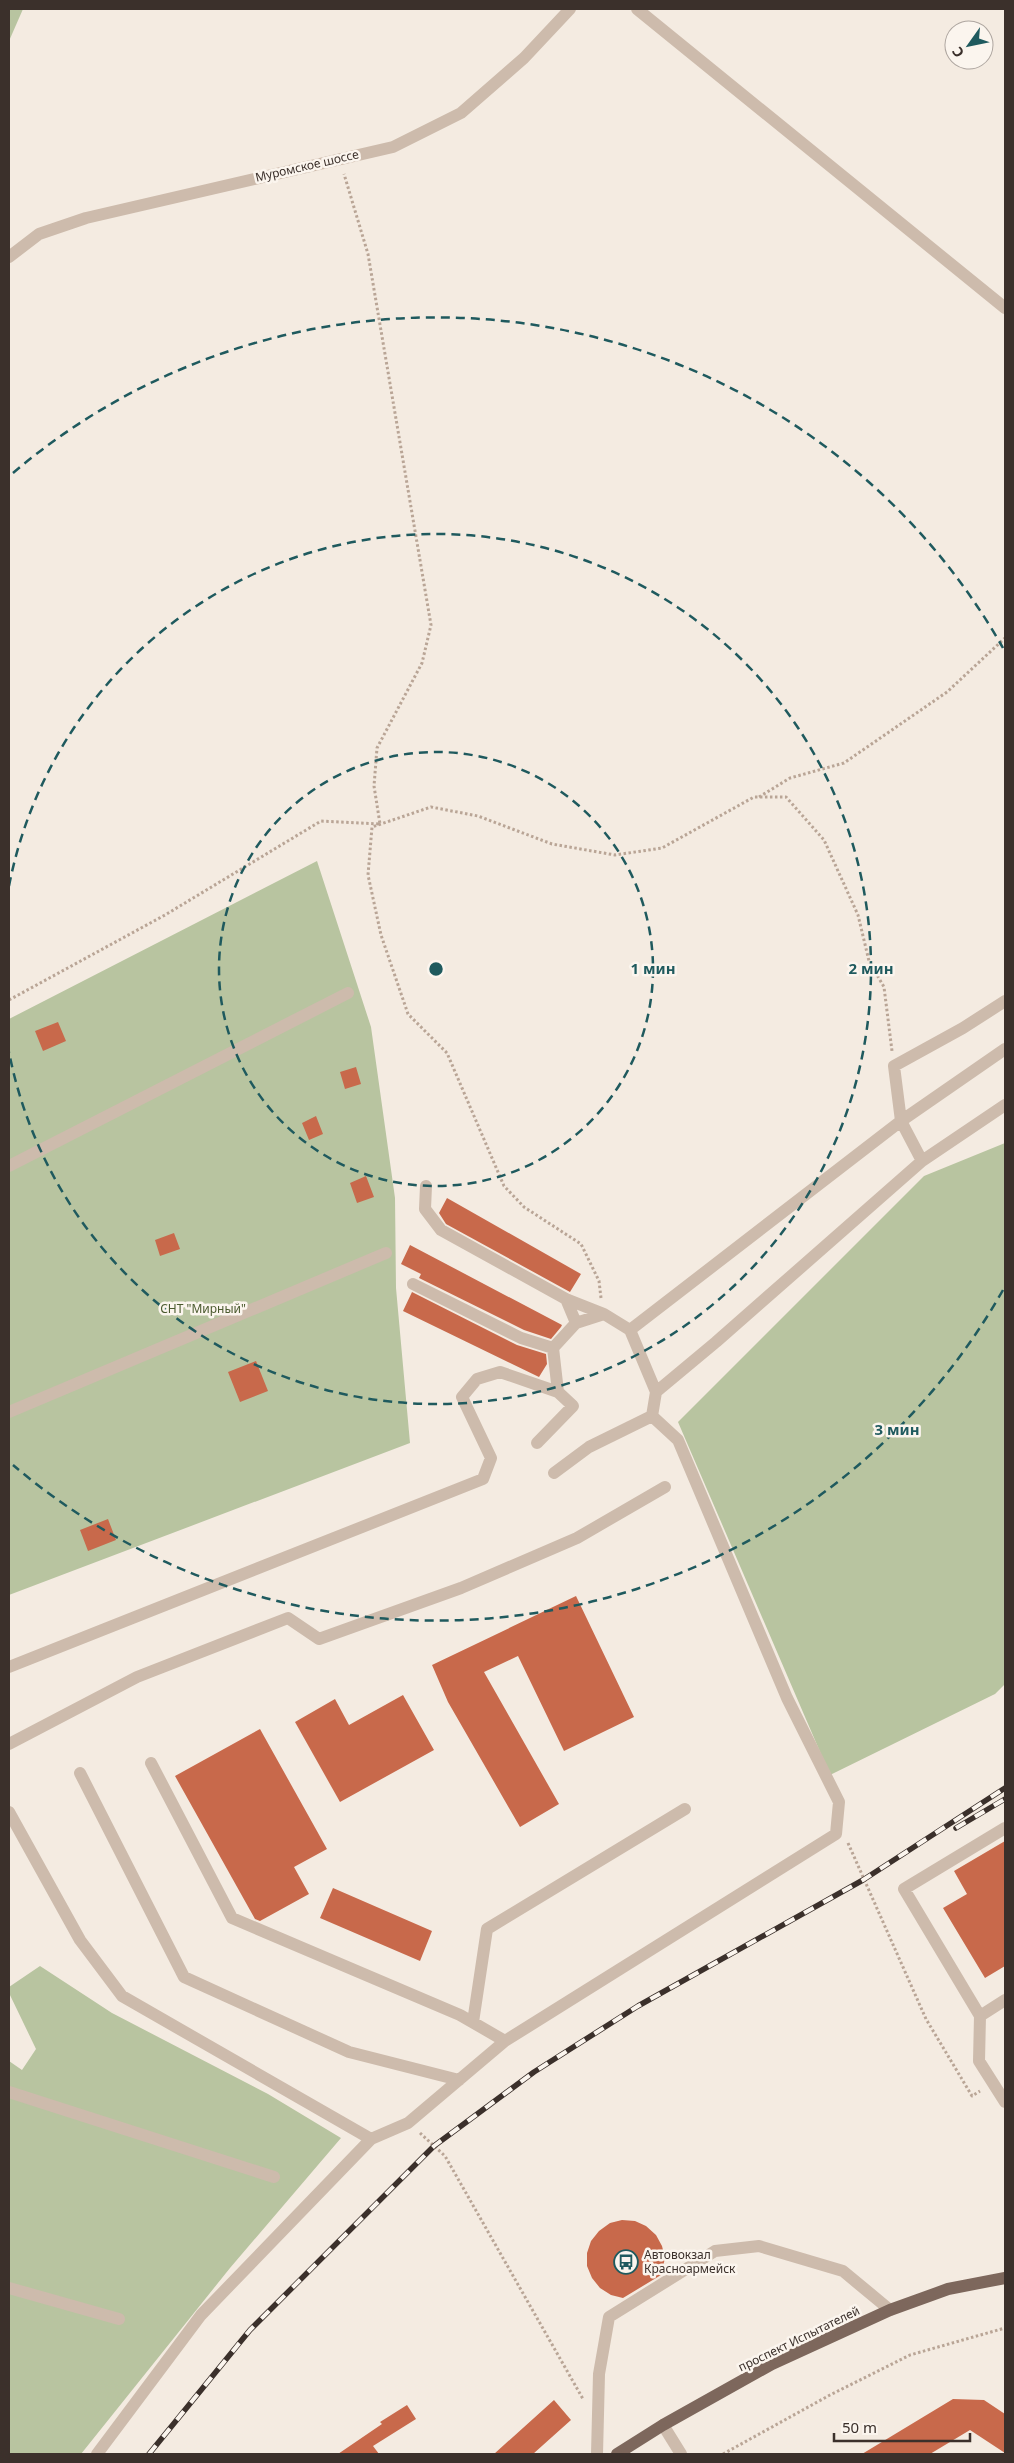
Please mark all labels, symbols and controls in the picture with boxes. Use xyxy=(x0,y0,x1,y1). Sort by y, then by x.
north arrow xyxy=(944,20,994,70)
text: С xyxy=(947,43,968,61)
street label: Муромское шоссе xyxy=(254,145,361,186)
text: 1 мин xyxy=(631,958,676,978)
text: 2 мин xyxy=(849,958,894,978)
centre of rings xyxy=(427,960,445,978)
park label: СНТ "Мирный" xyxy=(160,1300,246,1317)
text: 3 мин xyxy=(875,1419,920,1439)
place label: Автовокзал Красноармейск xyxy=(644,2246,736,2277)
bus stop icon: Автовокзал Красноармейск xyxy=(613,2249,639,2275)
street label: проспект Испытателей xyxy=(735,2302,862,2375)
scale bar xyxy=(834,2410,970,2442)
text: 50 m xyxy=(842,2417,877,2437)

